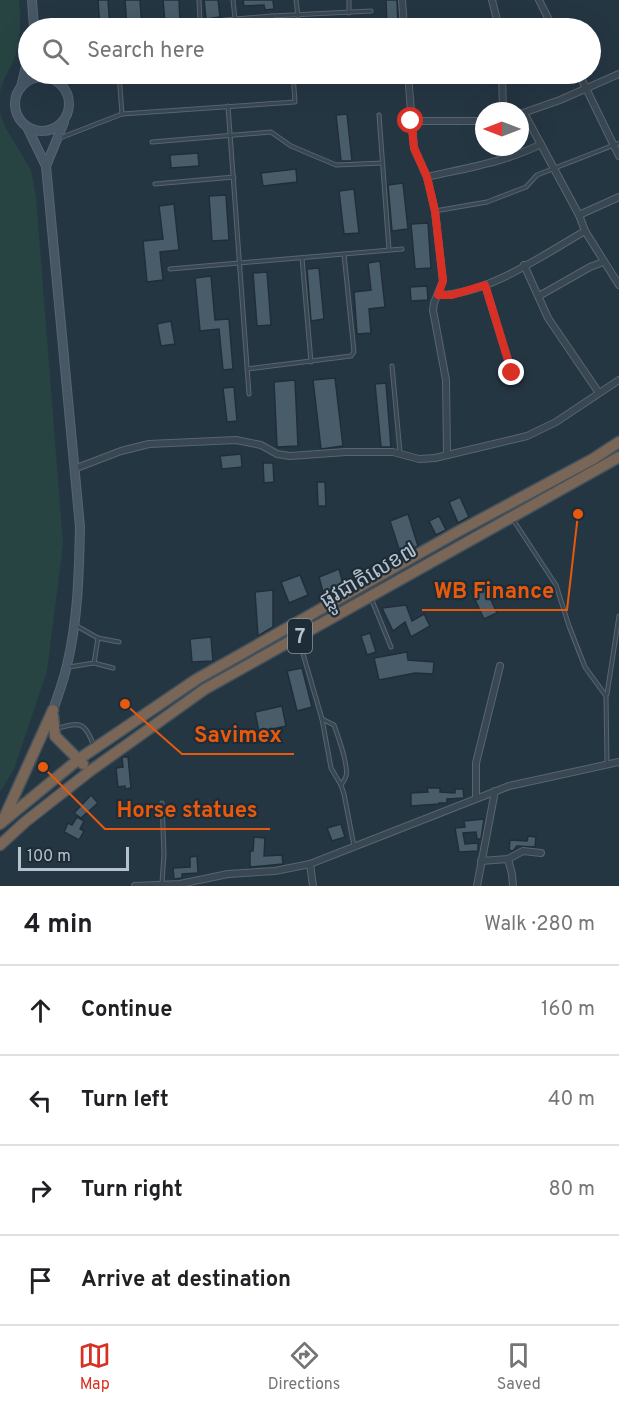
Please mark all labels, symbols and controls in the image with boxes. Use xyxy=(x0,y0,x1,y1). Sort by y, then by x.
search box xyxy=(18,18,601,84)
icon: search xyxy=(39,35,72,68)
text: Search here xyxy=(87,38,205,65)
north arrow xyxy=(475,102,529,156)
route start xyxy=(397,107,423,133)
route end xyxy=(498,359,524,385)
street label: ផ្លូវជាតិលេខ៧ xyxy=(315,538,424,619)
callout: WB Finance xyxy=(422,570,567,610)
text: WB Finance xyxy=(434,579,554,606)
road number: 7 xyxy=(288,619,312,653)
callout: Savimex xyxy=(182,714,294,754)
text: Savimex xyxy=(194,723,282,750)
callout: Horse statues xyxy=(105,789,270,829)
text: Horse statues xyxy=(116,798,258,825)
scale bar xyxy=(18,844,129,872)
text: 100 m xyxy=(27,847,71,867)
text: 4 min xyxy=(24,909,93,942)
text: Walk · 280 m xyxy=(484,912,595,938)
icon: ahead xyxy=(24,994,57,1027)
text: Continue xyxy=(81,997,172,1024)
text: 160 m xyxy=(541,997,595,1023)
icon: left xyxy=(24,1084,57,1117)
text: Turn left xyxy=(81,1087,169,1114)
text: 40 m xyxy=(548,1087,595,1113)
icon: right xyxy=(24,1174,57,1207)
text: Turn right xyxy=(81,1177,183,1204)
text: 80 m xyxy=(549,1177,595,1203)
icon: arrive xyxy=(24,1264,57,1297)
text: Arrive at destination xyxy=(81,1267,291,1294)
tab: Map xyxy=(78,1339,111,1395)
tab: Directions xyxy=(268,1339,340,1395)
tab: Saved xyxy=(497,1339,541,1395)

